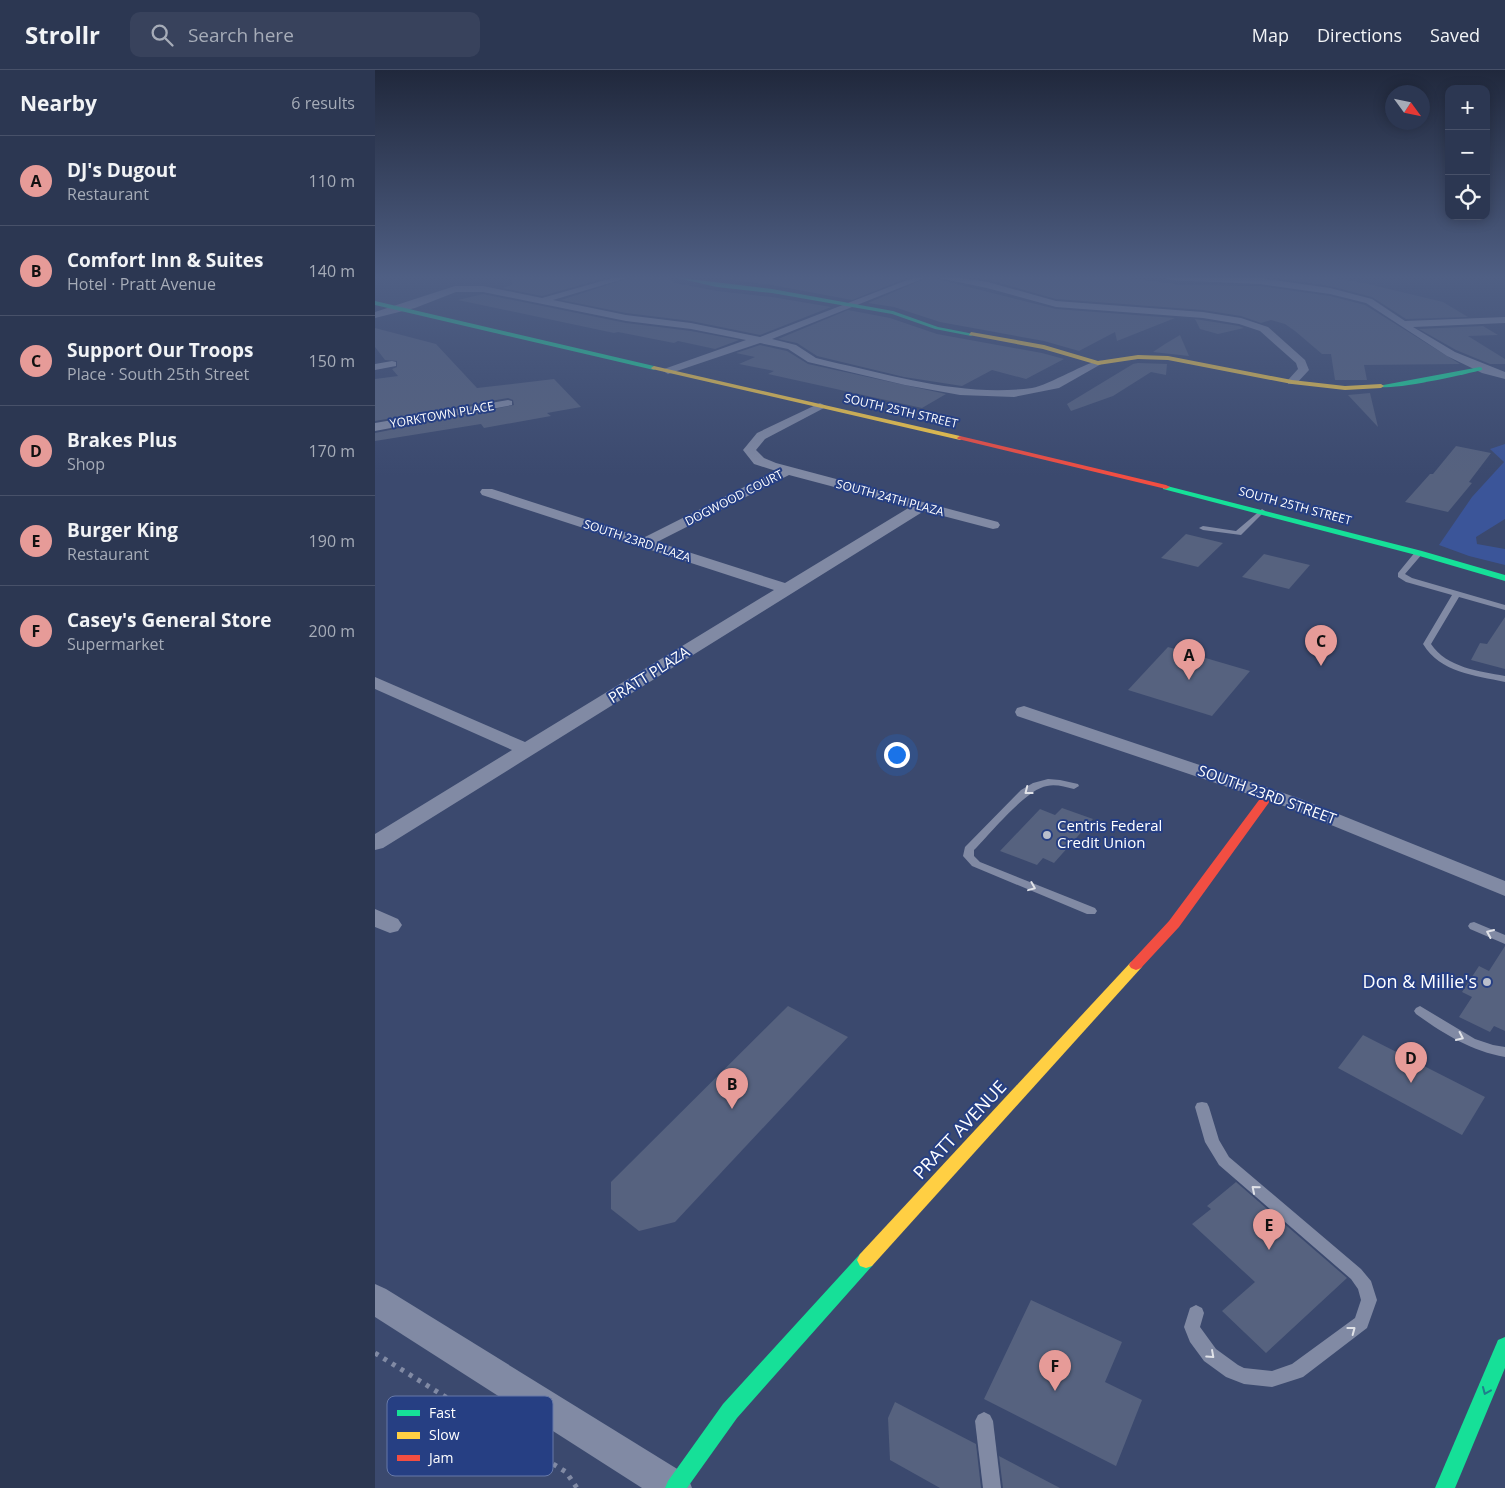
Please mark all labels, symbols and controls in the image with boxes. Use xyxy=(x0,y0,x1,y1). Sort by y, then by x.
search box xyxy=(130,12,480,57)
text: Strollr xyxy=(25,18,100,51)
icon: search xyxy=(148,21,176,49)
text: Search here xyxy=(188,22,294,48)
text: Map xyxy=(1252,23,1289,47)
text: Directions xyxy=(1317,23,1402,47)
text: Saved xyxy=(1430,23,1480,47)
north arrow xyxy=(1385,85,1430,130)
map controls xyxy=(1445,85,1490,220)
button: + xyxy=(1445,85,1490,130)
text: Nearby xyxy=(20,89,97,117)
text: 6 results xyxy=(291,92,355,114)
button: − xyxy=(1445,130,1490,175)
text: DJ's Dugout xyxy=(67,157,177,183)
text: A xyxy=(30,170,42,192)
text: 110 m xyxy=(309,170,355,192)
button: locate xyxy=(1445,175,1490,220)
text: Restaurant xyxy=(67,183,149,205)
text: Comfort Inn & Suites xyxy=(67,247,264,273)
text: B xyxy=(31,260,41,282)
text: 140 m xyxy=(309,260,355,282)
text: Hotel · Pratt Avenue xyxy=(67,273,216,295)
text: Support Our Troops xyxy=(67,337,253,363)
text: C xyxy=(31,350,41,372)
text: 150 m xyxy=(309,350,355,372)
text: Place · South 25th Street xyxy=(67,363,249,385)
street label: SOUTH 25TH STREET xyxy=(843,389,960,432)
street label: YORKTOWN PLACE xyxy=(389,397,495,432)
text: Brakes Plus xyxy=(67,427,177,453)
text: D xyxy=(30,440,42,462)
text: 170 m xyxy=(309,440,355,462)
text: Shop xyxy=(67,453,105,475)
street label: DOGWOOD COURT xyxy=(682,465,786,530)
street label: SOUTH 24TH PLAZA xyxy=(834,475,946,520)
street label: SOUTH 25TH STREET xyxy=(1237,482,1354,529)
street label: SOUTH 23RD PLAZA xyxy=(581,515,693,566)
text: Burger King xyxy=(67,517,178,543)
text: E xyxy=(32,530,40,552)
text: 190 m xyxy=(309,530,355,552)
text: Restaurant xyxy=(67,543,149,565)
text: Casey's General Store xyxy=(67,607,271,633)
text: F xyxy=(32,620,40,642)
text: 200 m xyxy=(309,620,355,642)
pin: C xyxy=(1305,625,1337,666)
text: Supermarket xyxy=(67,633,164,655)
pin: A xyxy=(1173,639,1205,680)
street label: PRATT PLAZA xyxy=(604,641,693,707)
your location xyxy=(884,742,910,768)
street label: SOUTH 23RD STREET xyxy=(1195,760,1340,829)
one-way arrow xyxy=(1025,785,1034,793)
place label: Centris Federal Credit Union xyxy=(1057,815,1162,852)
marker: Centris Federal Credit Union xyxy=(1041,829,1053,841)
one-way arrow xyxy=(1027,881,1036,891)
one-way arrow xyxy=(1486,929,1495,940)
place label: Don & Millie's xyxy=(1363,969,1477,993)
marker: Don & Millie's xyxy=(1481,976,1493,988)
one-way arrow xyxy=(1455,1031,1464,1041)
pin: D xyxy=(1395,1042,1427,1083)
pin: B xyxy=(716,1068,748,1109)
street label: PRATT AVENUE xyxy=(907,1075,1011,1184)
one-way arrow xyxy=(1252,1186,1261,1195)
pin: E xyxy=(1253,1209,1285,1250)
one-way arrow xyxy=(1346,1327,1356,1336)
one-way arrow xyxy=(1205,1349,1214,1358)
pin: F xyxy=(1039,1350,1071,1391)
one-way arrow xyxy=(1482,1386,1492,1395)
legend xyxy=(387,1396,553,1476)
text: Fast xyxy=(429,1403,456,1422)
text: Slow xyxy=(429,1425,460,1444)
text: Jam xyxy=(427,1448,454,1467)

